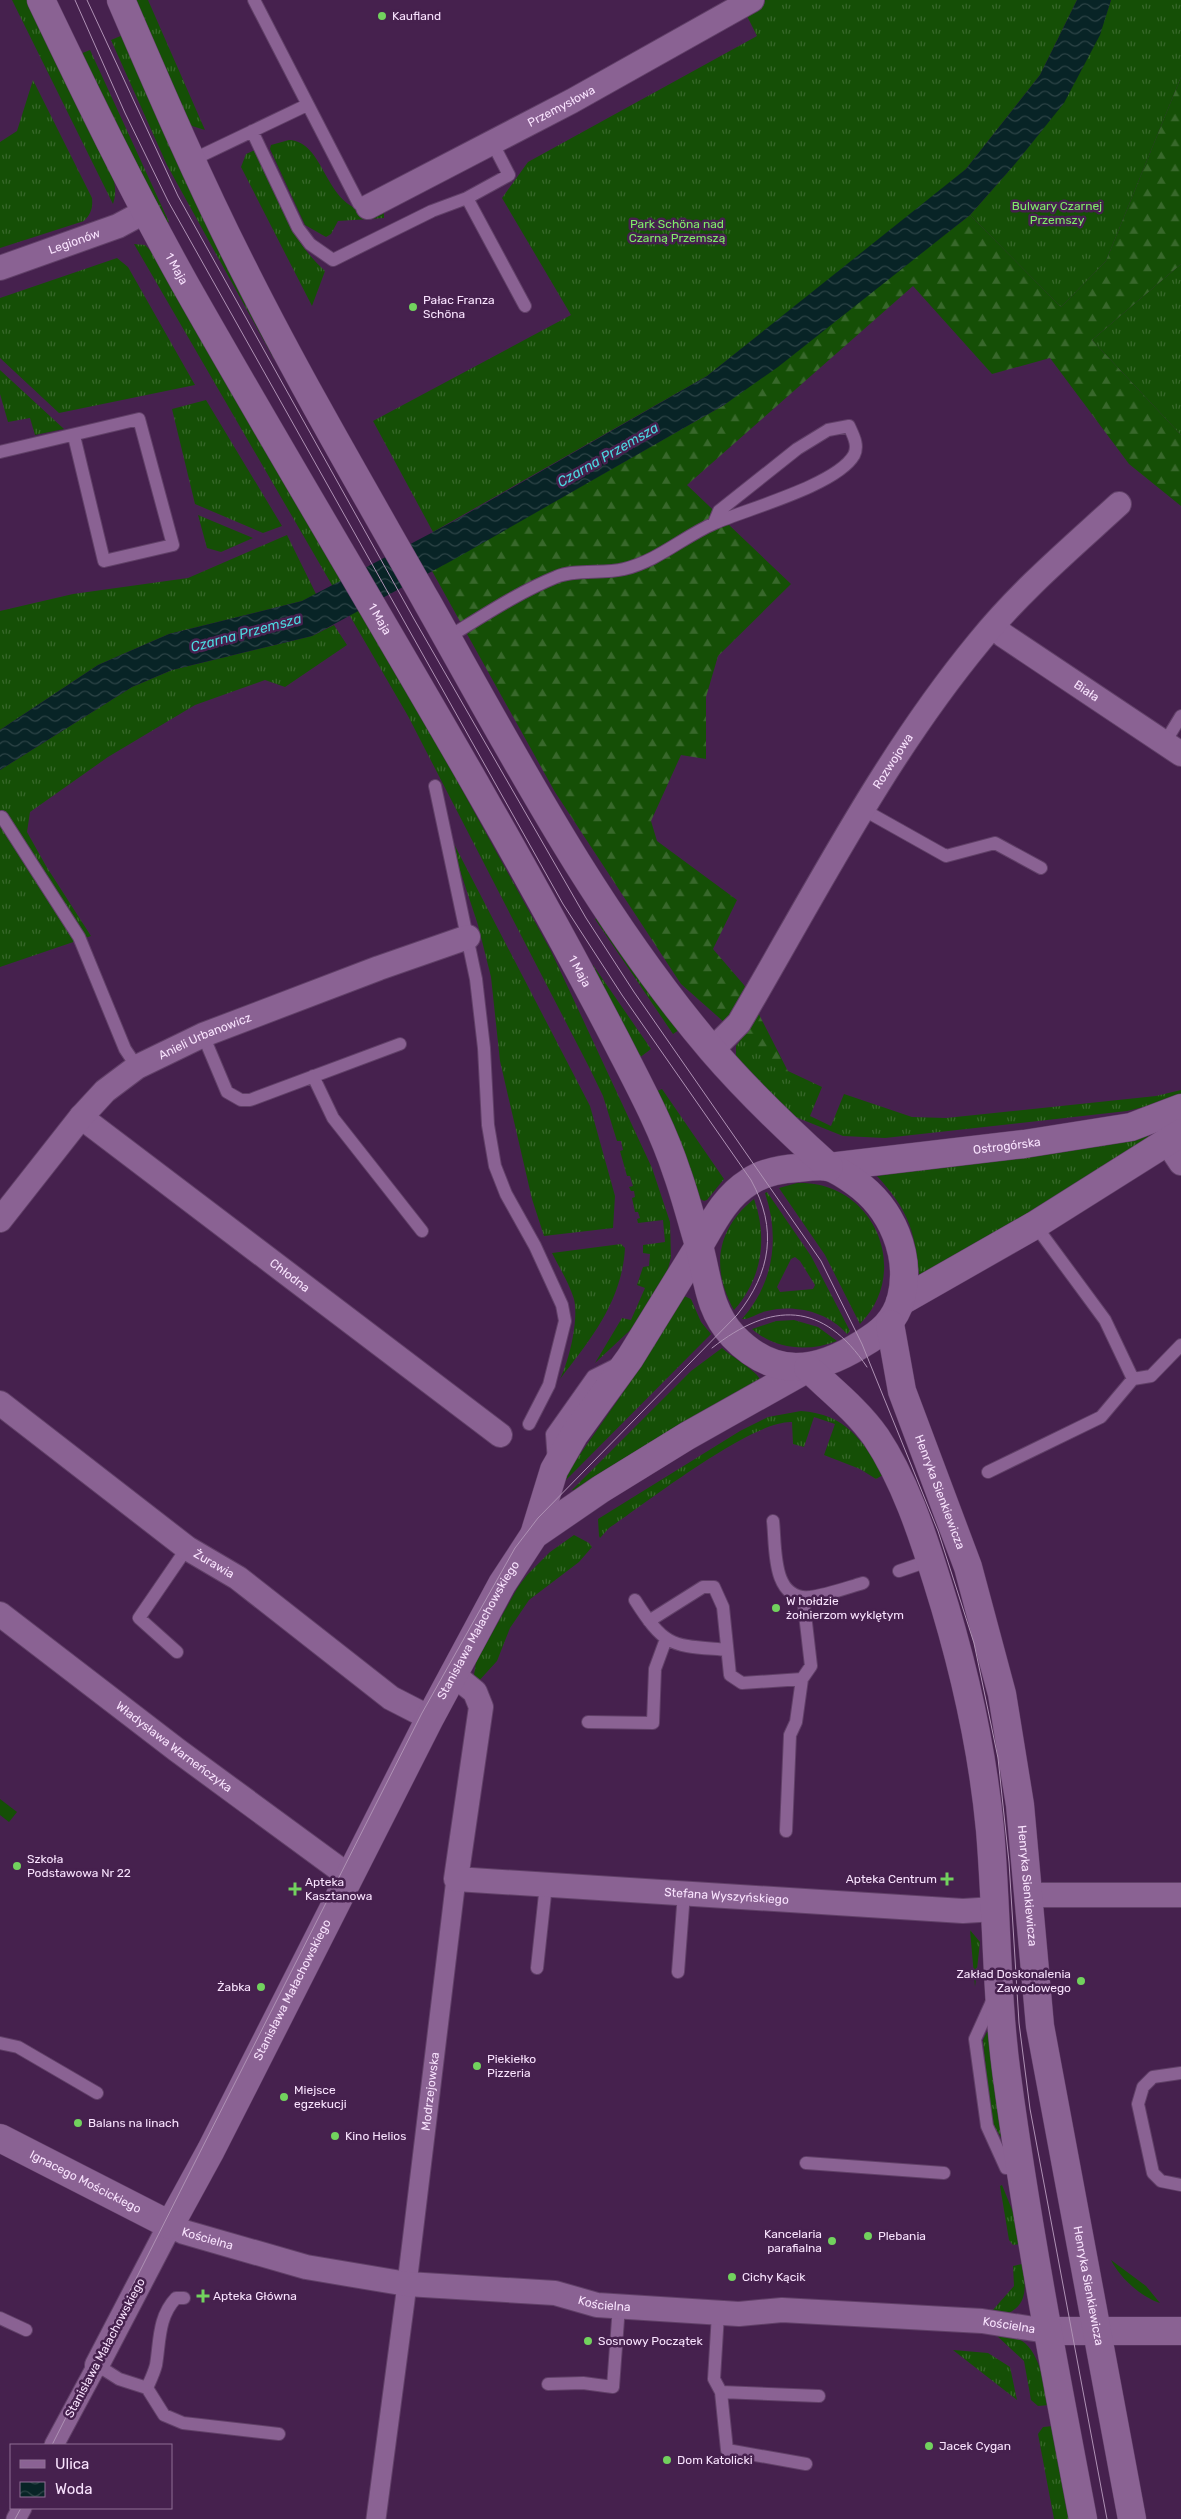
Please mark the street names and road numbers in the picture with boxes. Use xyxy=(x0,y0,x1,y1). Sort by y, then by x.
street label: Przemysłowa xyxy=(525,83,597,130)
street label: Legionów xyxy=(47,226,103,257)
street label: 1 Maja xyxy=(162,250,191,287)
street label: 1 Maja xyxy=(365,601,394,637)
street label: Biała xyxy=(1071,677,1102,704)
street label: Rozwojowa xyxy=(870,731,916,791)
street label: 1 Maja xyxy=(565,953,594,990)
street label: Anieli Urbanowicz xyxy=(156,1010,253,1063)
street label: Ostrogórska xyxy=(972,1134,1041,1157)
street label: Chłodna xyxy=(267,1256,312,1295)
street label: Henryka Sienkiewicza xyxy=(912,1433,968,1551)
street label: Żurawia xyxy=(191,1547,237,1581)
street label: Stanisława Małachowskiego xyxy=(434,1558,522,1702)
street label: Władysława Warneńczyka xyxy=(113,1699,235,1795)
street label: Henryka Sienkiewicza xyxy=(1015,1825,1040,1947)
street label: Stefana Wyszyńskiego xyxy=(664,1885,789,1907)
street label: Stanisława Małachowskiego xyxy=(251,1917,334,2063)
street label: Modrzejowska xyxy=(419,2051,442,2131)
street label: Ignacego Mościckiego xyxy=(27,2147,144,2216)
street label: Kościelna xyxy=(180,2225,235,2253)
street label: Henryka Sienkiewicza xyxy=(1070,2225,1106,2347)
street label: Stanisława Małachowskiego xyxy=(62,2276,148,2420)
street label: Kościelna xyxy=(576,2293,631,2314)
street label: Kościelna xyxy=(982,2314,1036,2336)

